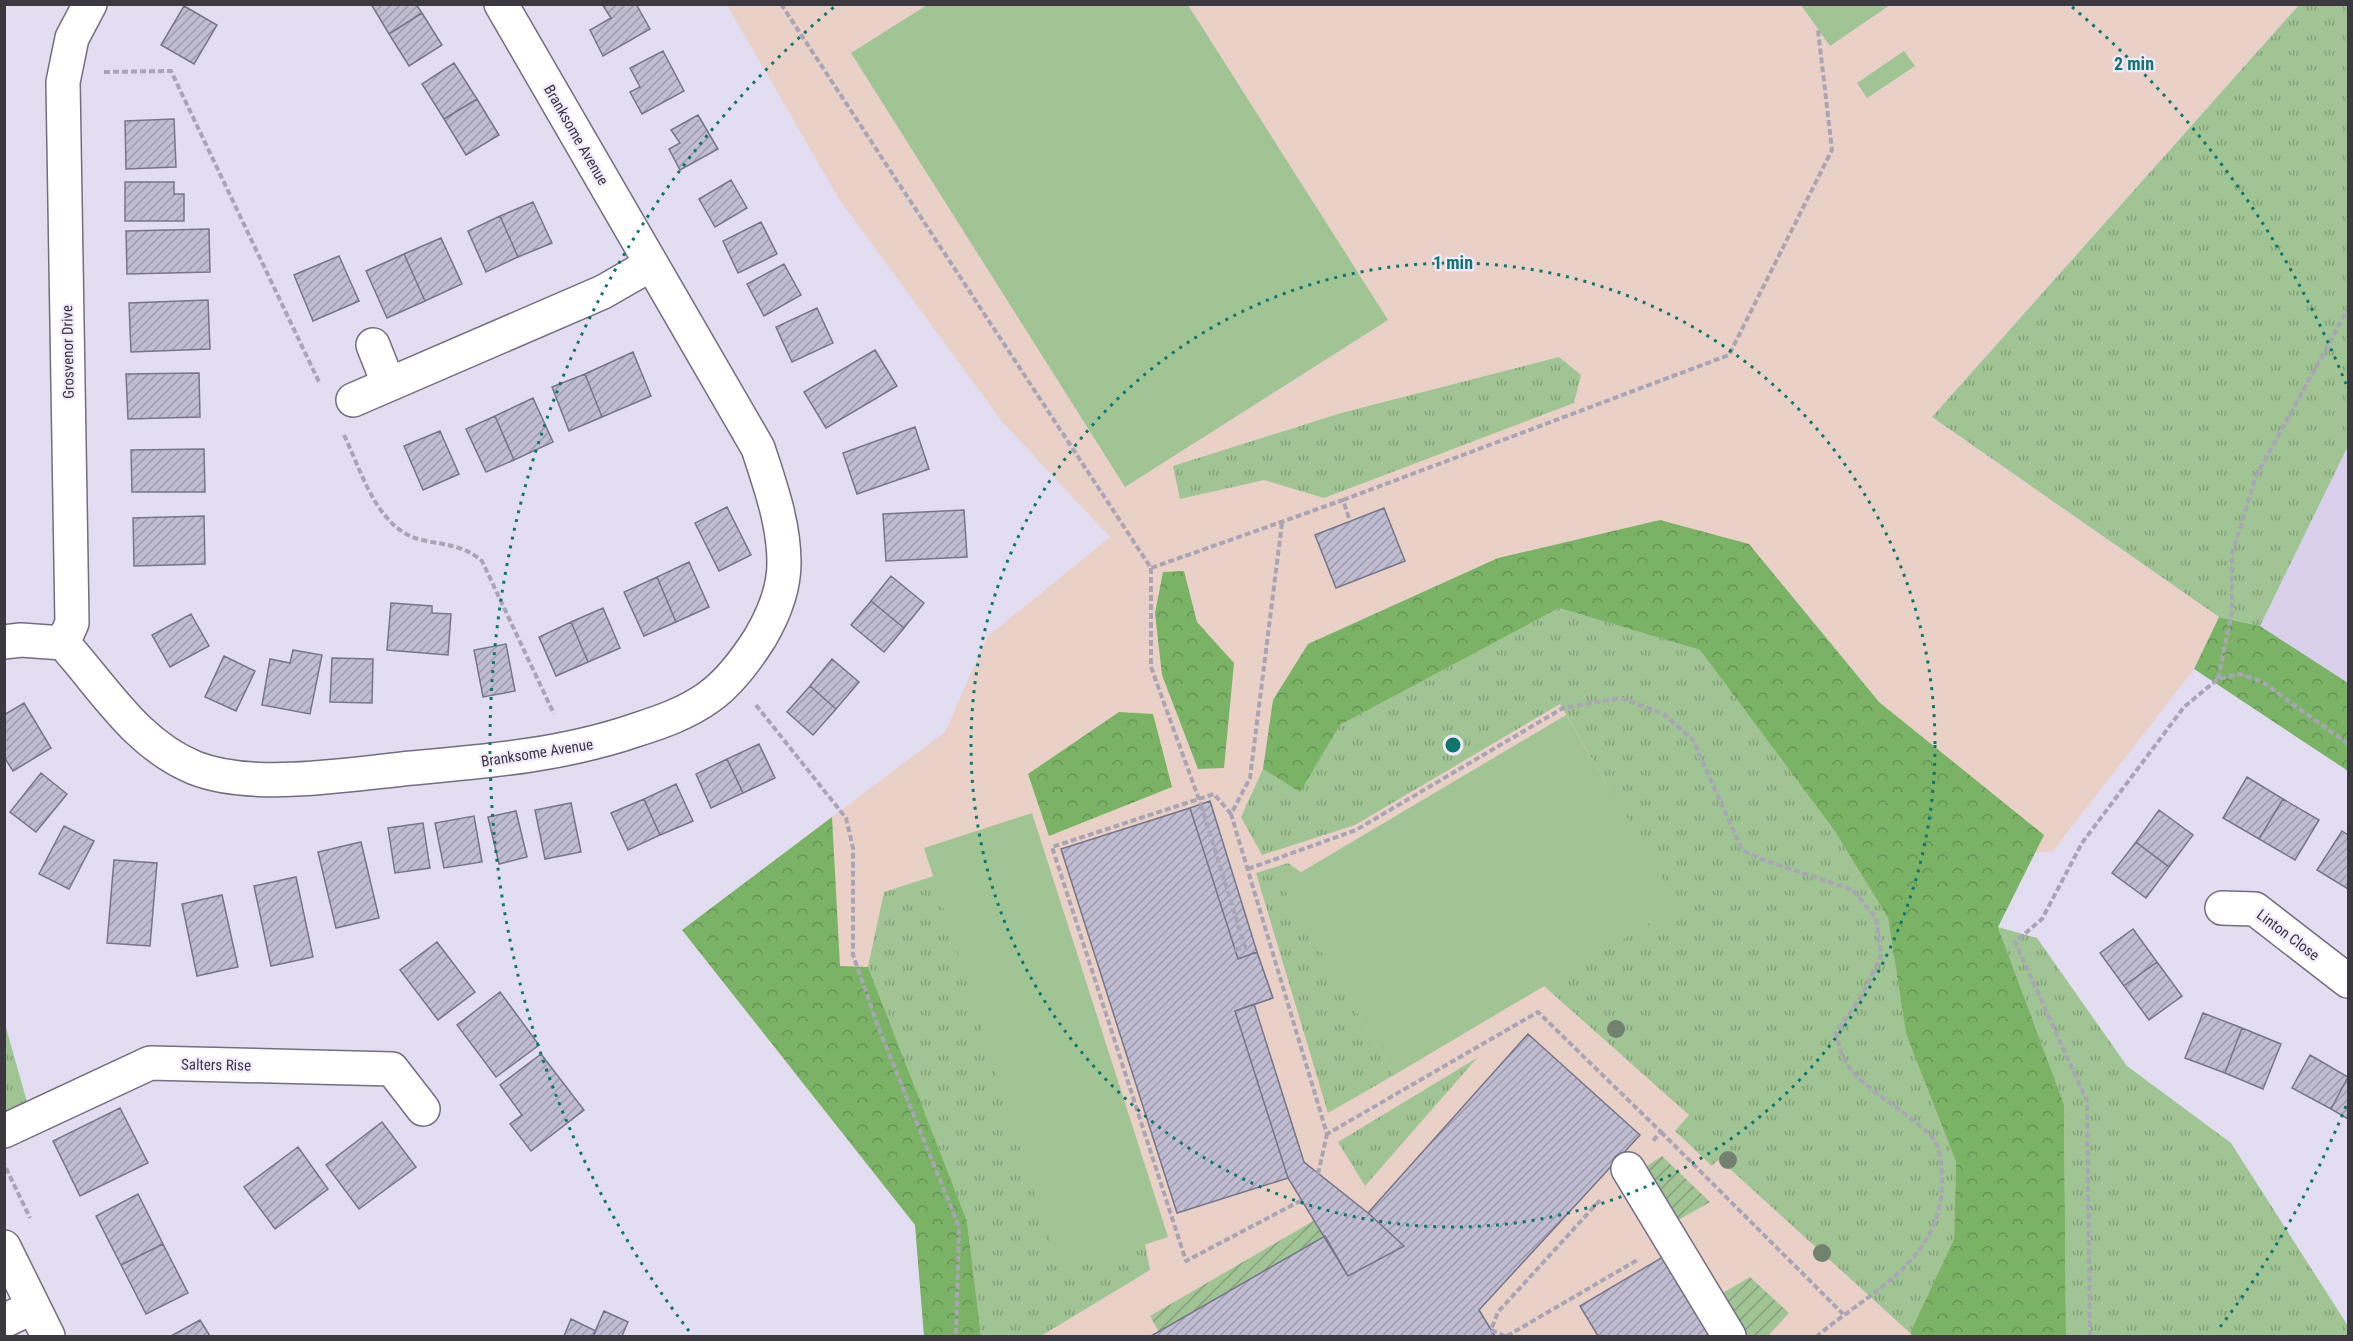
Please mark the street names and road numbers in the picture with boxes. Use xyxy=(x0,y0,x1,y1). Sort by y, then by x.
street label: Branksome Avenue xyxy=(540,82,612,188)
street label: Grosvenor Drive xyxy=(58,305,78,399)
street label: Branksome Avenue xyxy=(480,735,594,771)
street label: Linton Close xyxy=(2253,906,2323,964)
street label: Salters Rise xyxy=(181,1055,251,1075)

